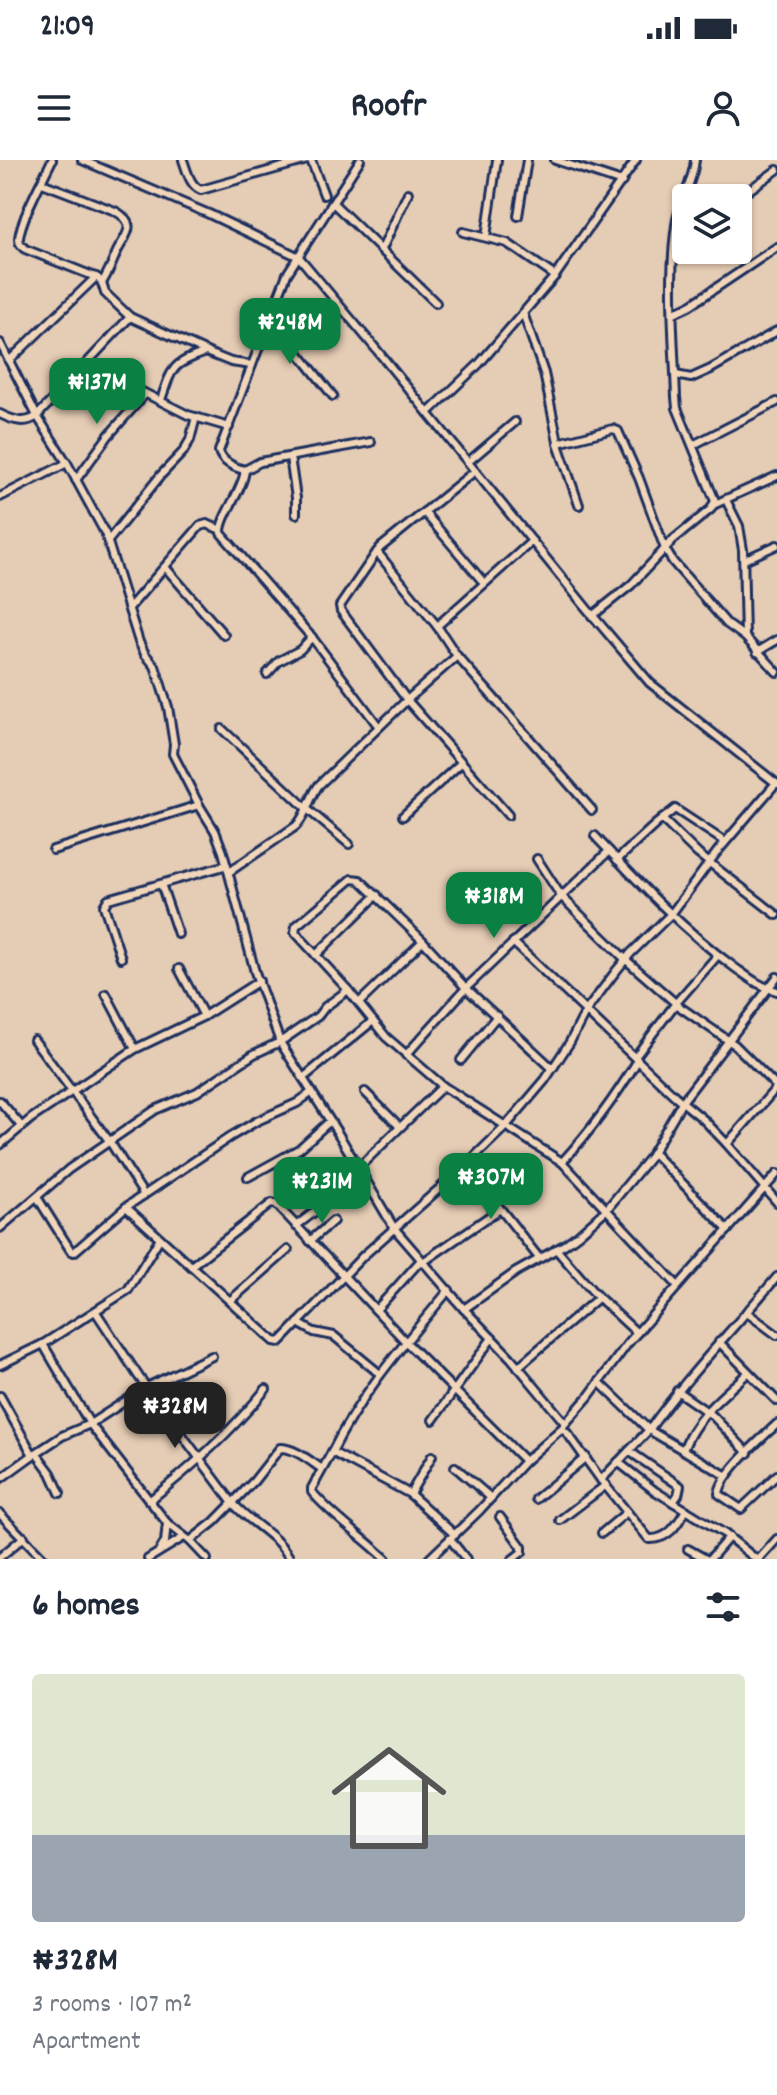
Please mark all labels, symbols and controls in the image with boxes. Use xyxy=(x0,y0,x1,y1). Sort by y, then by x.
text: 21:09 xyxy=(40,7,95,50)
text: Roofr xyxy=(351,82,426,134)
icon: menu xyxy=(32,86,76,130)
icon: person xyxy=(701,86,745,130)
map controls xyxy=(672,184,752,264)
button: layers xyxy=(672,184,752,264)
pin: ₦248M xyxy=(234,298,346,366)
text: ₦248M xyxy=(258,305,322,342)
pin: ₦137M xyxy=(41,358,153,426)
text: ₦137M xyxy=(67,365,127,402)
pin: ₦318M xyxy=(438,872,550,940)
text: ₦318M xyxy=(464,879,524,916)
pin: ₦307M xyxy=(435,1153,547,1221)
pin: ₦231M xyxy=(266,1157,378,1225)
text: ₦307M xyxy=(457,1160,525,1197)
text: ₦231M xyxy=(292,1164,352,1201)
pin: ₦328M xyxy=(119,1382,231,1450)
text: ₦328M xyxy=(142,1389,208,1426)
text: 6 homes xyxy=(32,1583,140,1632)
icon: filters xyxy=(701,1585,745,1629)
icon: home xyxy=(317,1726,461,1870)
text: ₦328M xyxy=(32,1938,118,1987)
text: 3 rooms · 107 m² xyxy=(32,1987,192,2024)
text: Apartment xyxy=(32,2024,141,2061)

